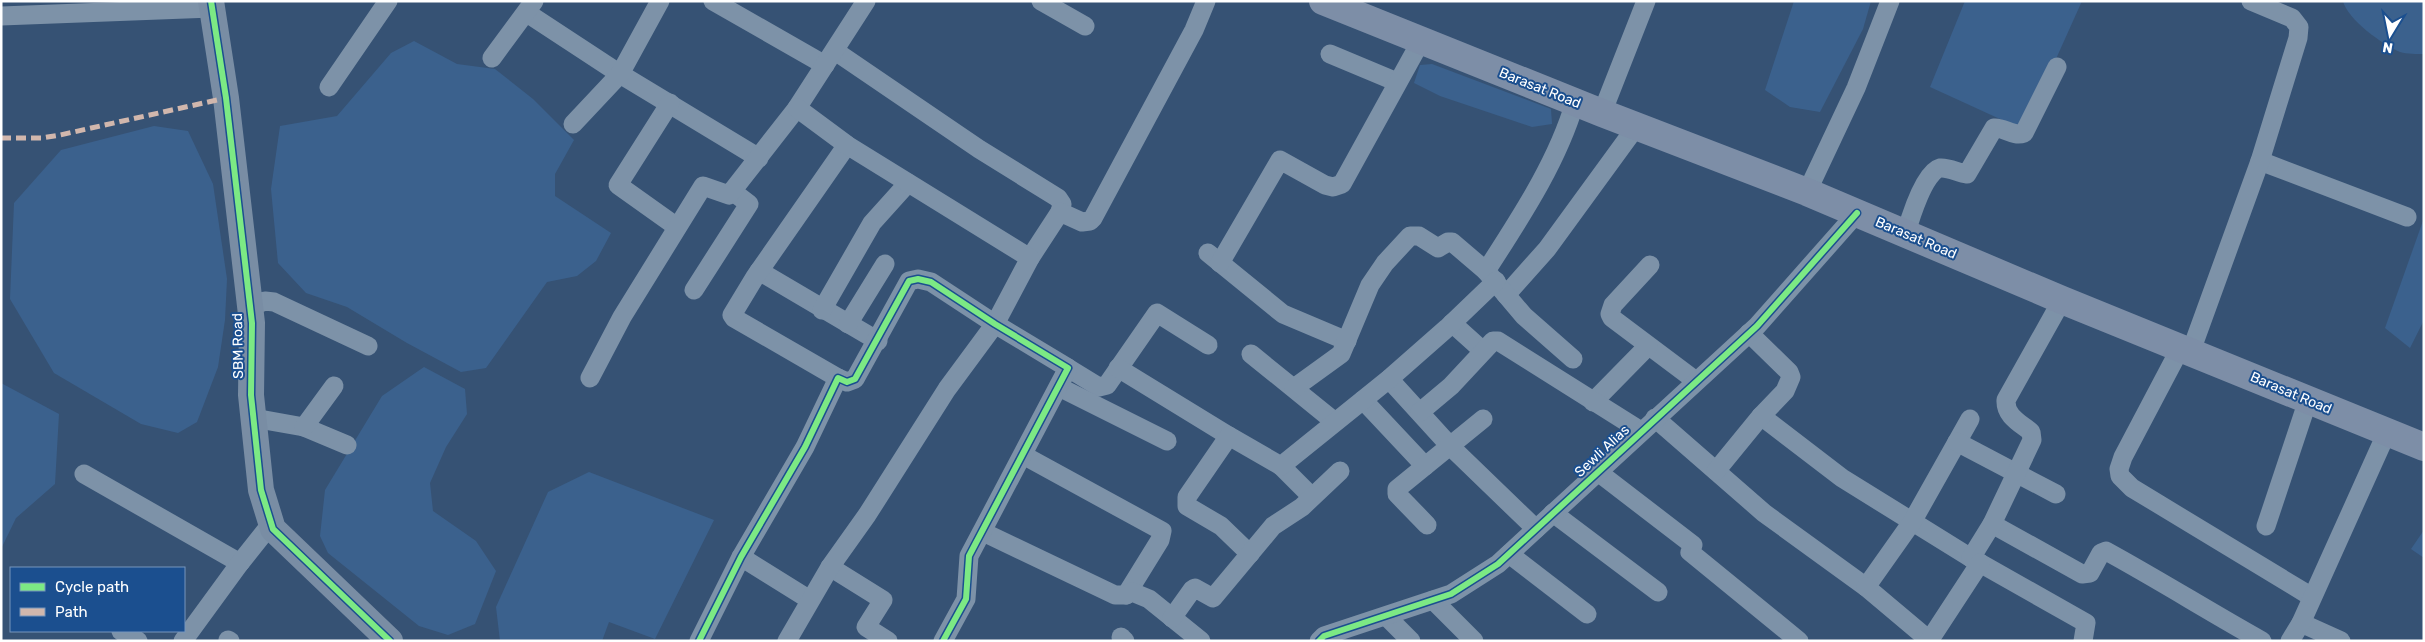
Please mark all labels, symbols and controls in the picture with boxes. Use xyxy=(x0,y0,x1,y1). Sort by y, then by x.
north arrow xyxy=(2365,10,2415,60)
text: N xyxy=(2381,38,2394,57)
street label: Barasat Road xyxy=(1497,64,1583,112)
street label: Barasat Road xyxy=(1873,213,1959,263)
street label: SBM Road xyxy=(229,313,247,379)
street label: Barasat Road xyxy=(2248,368,2334,418)
street label: Sewli Alias xyxy=(1571,421,1633,481)
legend xyxy=(10,567,185,632)
text: Cycle path xyxy=(55,578,129,596)
text: Path xyxy=(55,603,88,621)

